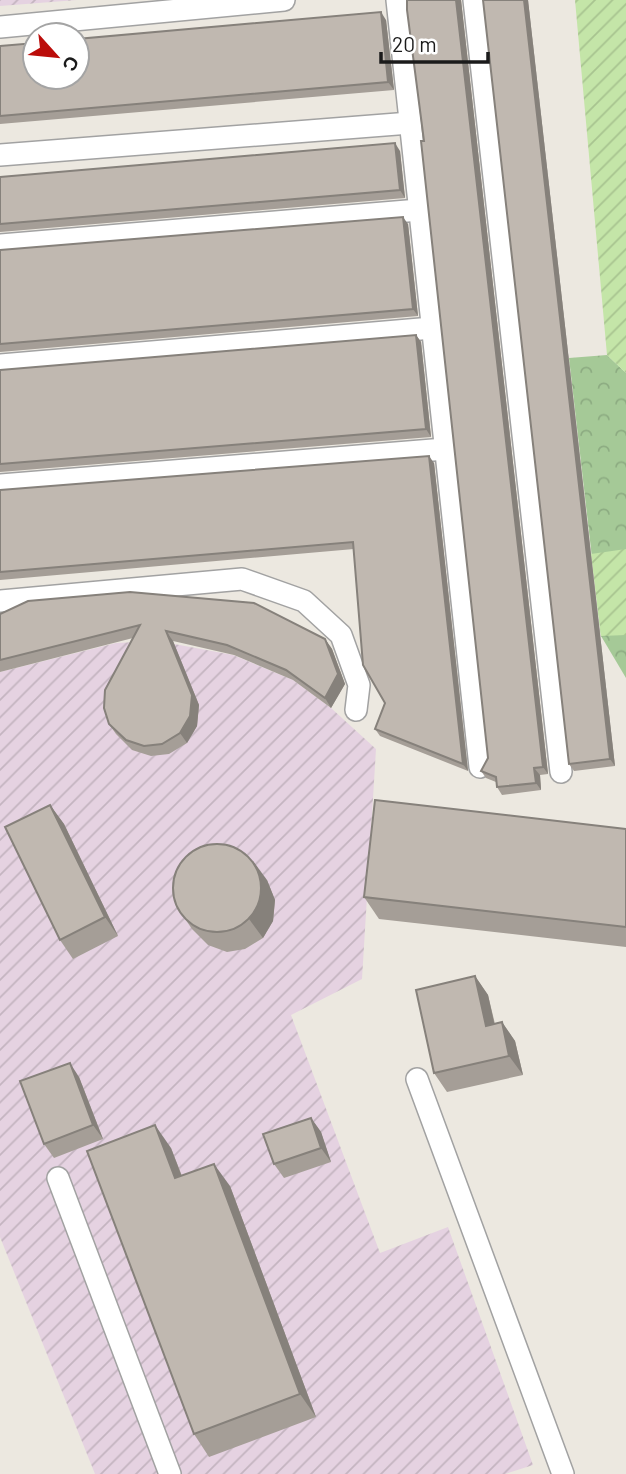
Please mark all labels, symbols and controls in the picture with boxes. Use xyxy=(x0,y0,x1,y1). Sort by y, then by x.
north arrow xyxy=(21,21,91,91)
scale bar xyxy=(381,21,488,65)
text: 20 m xyxy=(392,31,437,56)
text: С xyxy=(58,53,85,76)

